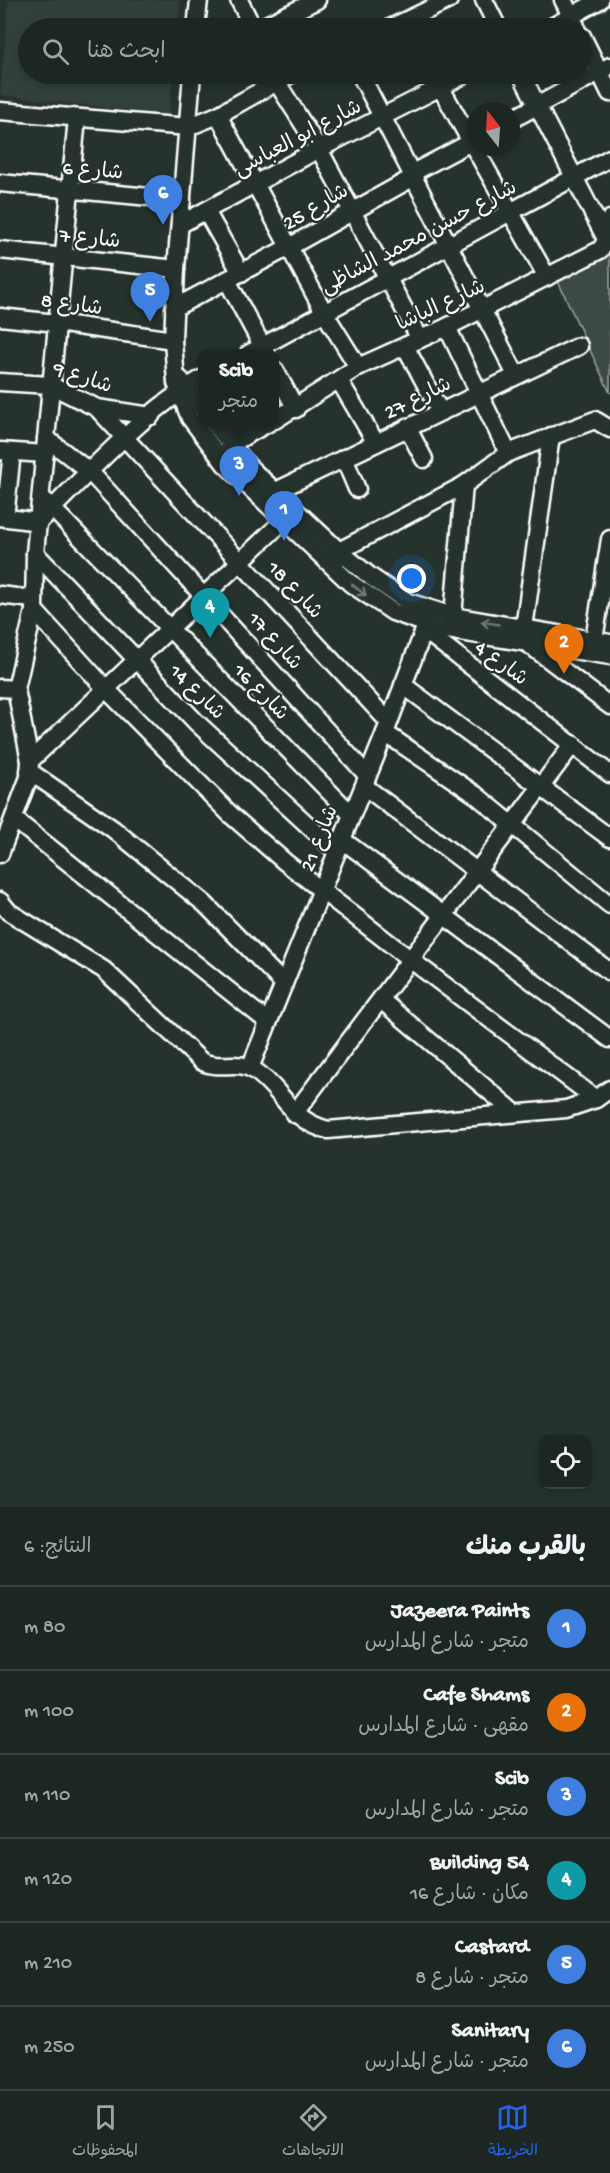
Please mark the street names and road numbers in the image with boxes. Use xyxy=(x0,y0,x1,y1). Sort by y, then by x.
street label: شارع ابو العباسى xyxy=(230,96,367,184)
street label: شارع 6 xyxy=(61,157,124,188)
street label: شارع حسن محمد الشاظى xyxy=(317,177,522,301)
street label: شارع 25 xyxy=(279,180,354,238)
street label: شارع 7 xyxy=(57,225,121,256)
street label: شارع الباشا xyxy=(393,276,490,339)
street label: شارع 8 xyxy=(39,290,104,323)
street label: شارع 9 xyxy=(48,357,115,401)
street label: شارع 27 xyxy=(381,373,456,427)
street label: شارع 18 xyxy=(260,556,327,626)
street label: شارع 17 xyxy=(240,607,306,677)
street label: شارع 4 xyxy=(468,637,532,693)
street label: شارع 16 xyxy=(226,659,293,727)
street label: شارع 14 xyxy=(162,660,229,727)
street label: شارع 21 xyxy=(297,803,346,876)

